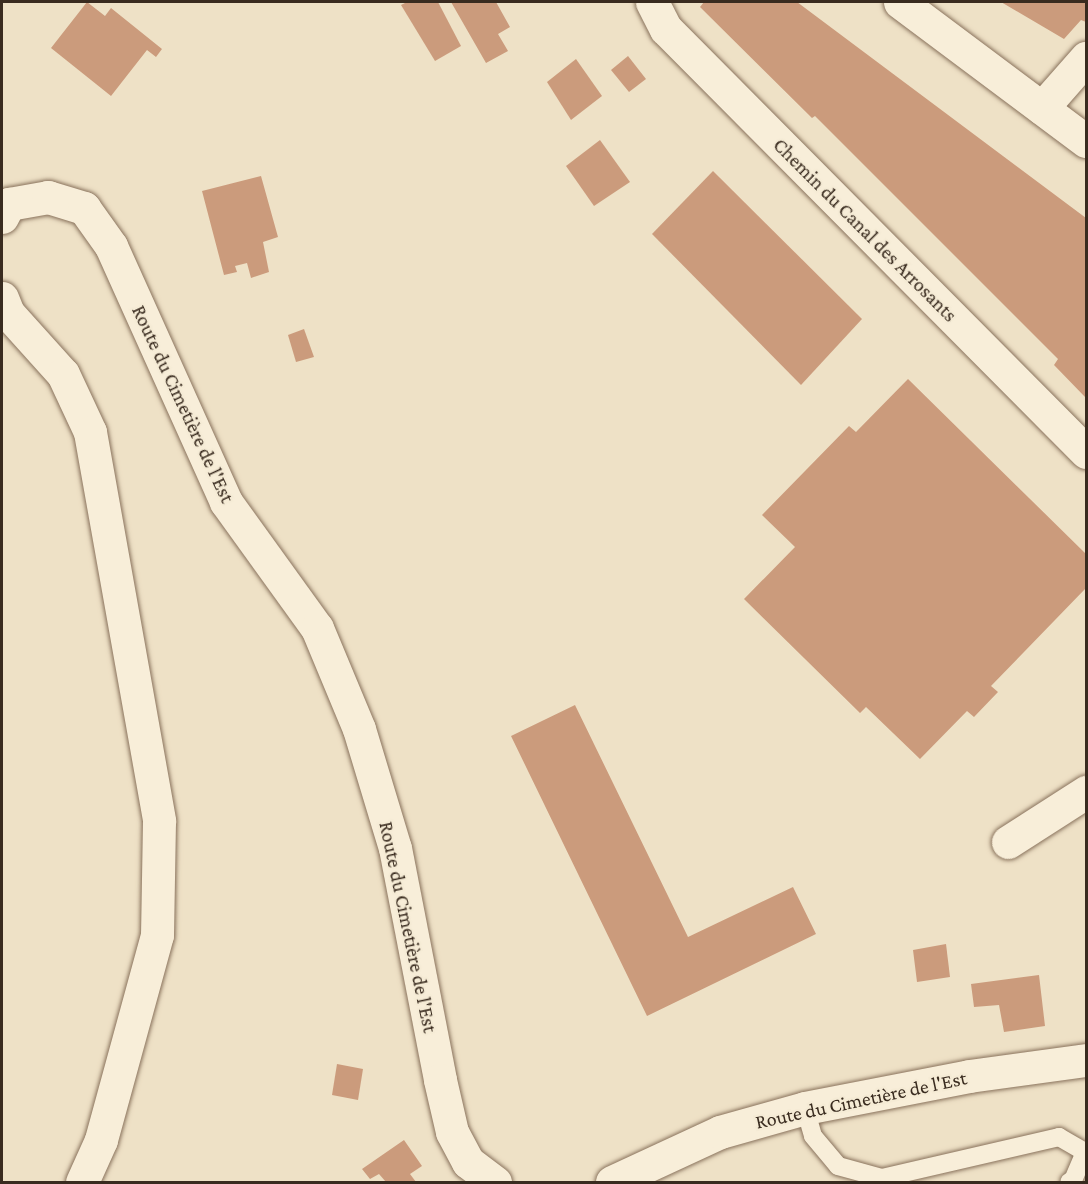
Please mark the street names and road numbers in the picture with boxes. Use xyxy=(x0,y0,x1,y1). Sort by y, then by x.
street label: Chemin du Canal des Arrosants xyxy=(768,133,962,327)
street label: Route du Cimetière de l'Est xyxy=(127,301,239,507)
street label: Route du Cimetière de l'Est xyxy=(374,819,442,1035)
street label: Route du Cimetière de l'Est xyxy=(753,1066,969,1134)

